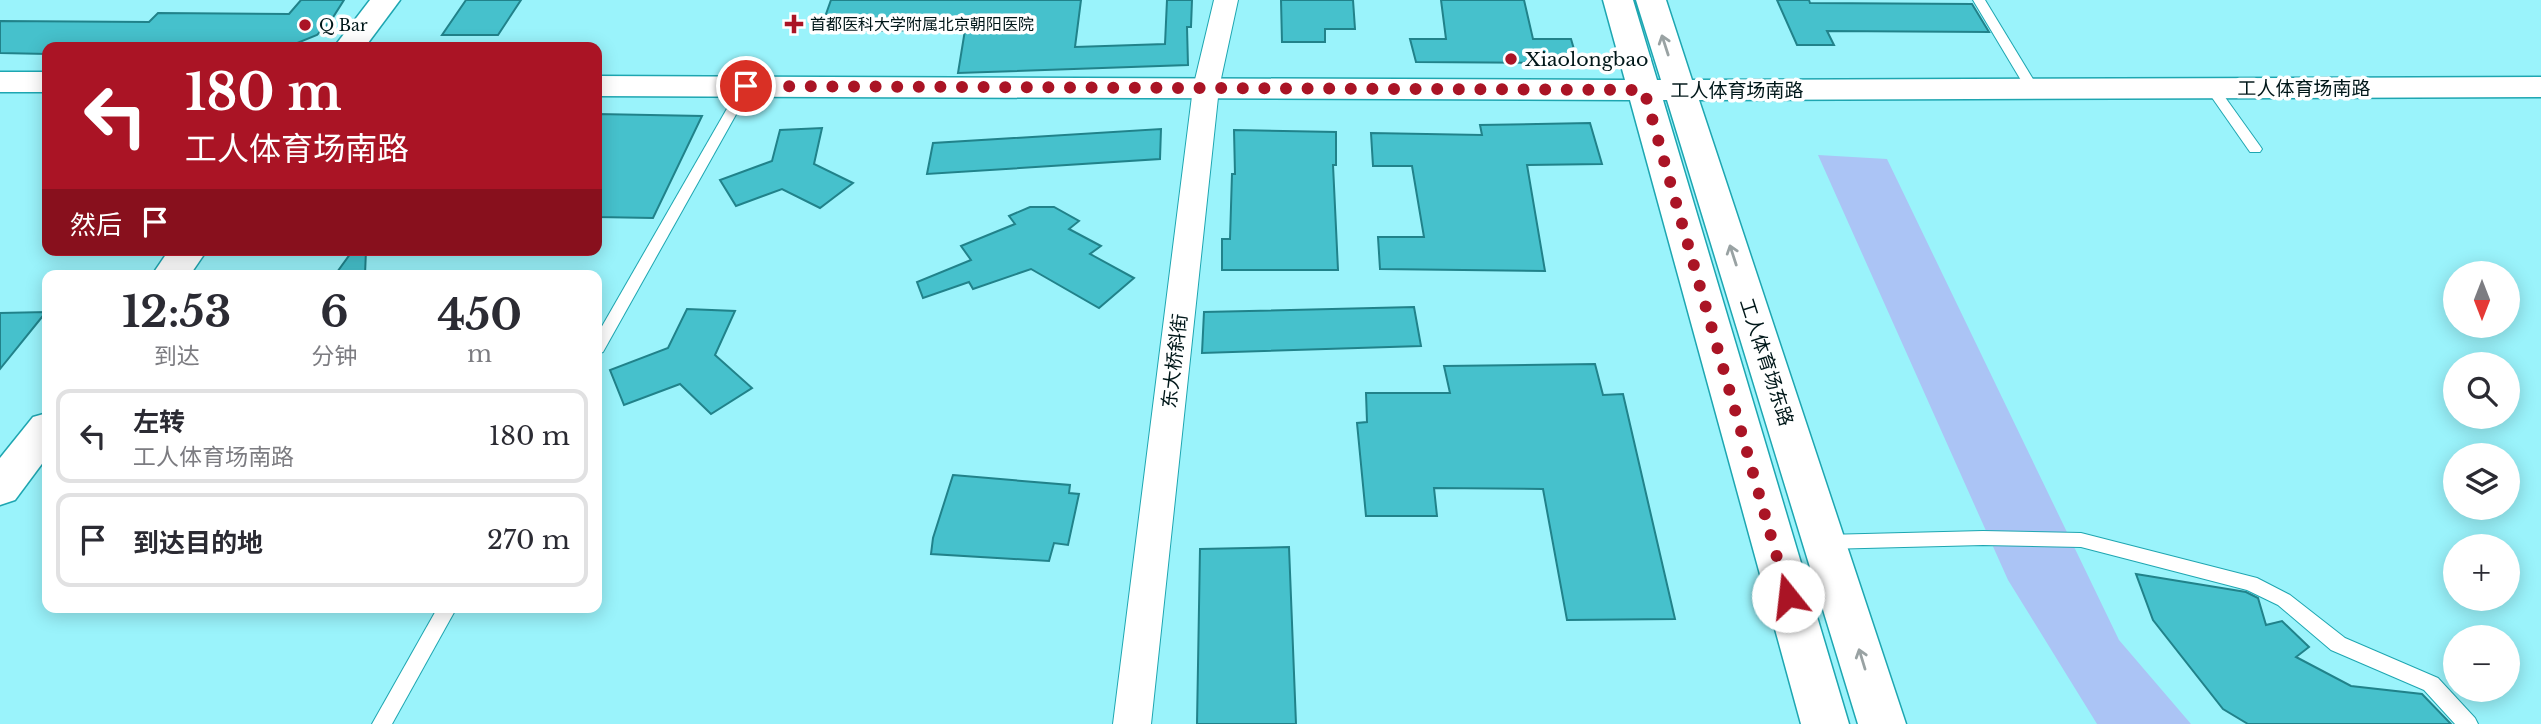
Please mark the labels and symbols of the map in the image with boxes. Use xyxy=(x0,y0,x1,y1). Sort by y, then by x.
marker: 首都医科大学附属北京朝阳医院 xyxy=(784,14,804,34)
place label: 首都医科大学附属北京朝阳医院 xyxy=(810,14,1034,34)
place label: Q Bar xyxy=(319,15,368,35)
marker: Q Bar xyxy=(297,17,313,33)
one-way arrow xyxy=(1658,34,1671,56)
place label: Xiaolongbao xyxy=(1525,48,1648,71)
marker: Xiaolongbao xyxy=(1503,51,1519,67)
pin xyxy=(716,56,776,116)
street label: 工人体育场南路 xyxy=(2237,77,2371,100)
street label: 工人体育场南路 xyxy=(1670,79,1804,102)
one-way arrow xyxy=(1726,245,1738,267)
north arrow xyxy=(2443,261,2520,338)
street label: 工人体育场东路 xyxy=(1735,295,1798,429)
street label: 东大桥斜街 xyxy=(1157,313,1192,410)
position arrow xyxy=(1751,559,1825,633)
one-way arrow xyxy=(1854,648,1867,670)

